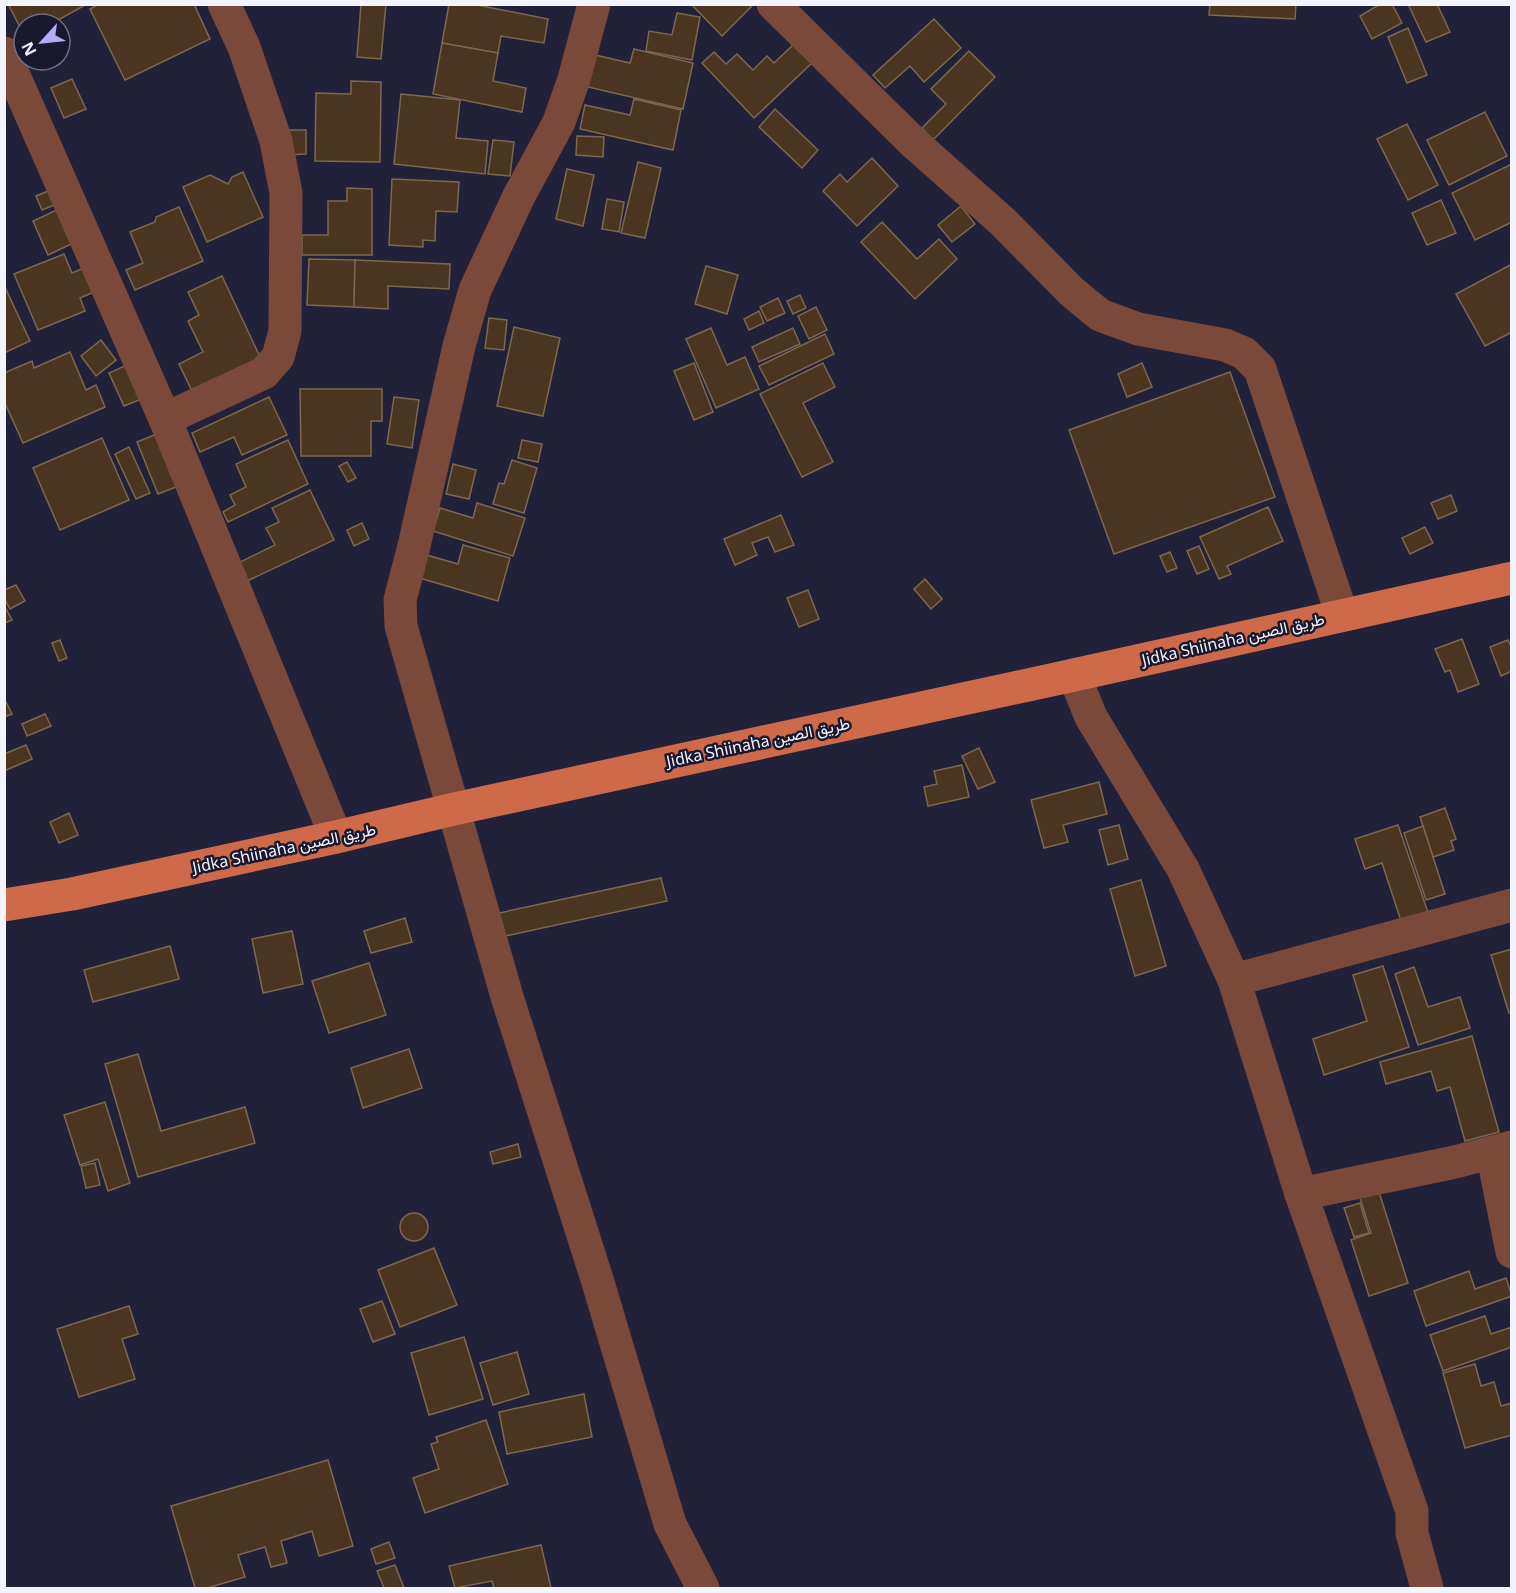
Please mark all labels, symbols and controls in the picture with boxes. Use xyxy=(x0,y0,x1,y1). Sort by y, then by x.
north arrow xyxy=(12,12,72,72)
text: N xyxy=(16,38,41,60)
street label: Jidka Shiinaha طريق الصين xyxy=(1138,607,1327,671)
street label: Jidka Shiinaha طريق الصين xyxy=(662,712,852,773)
street label: Jidka Shiinaha طريق الصين xyxy=(188,818,378,879)

